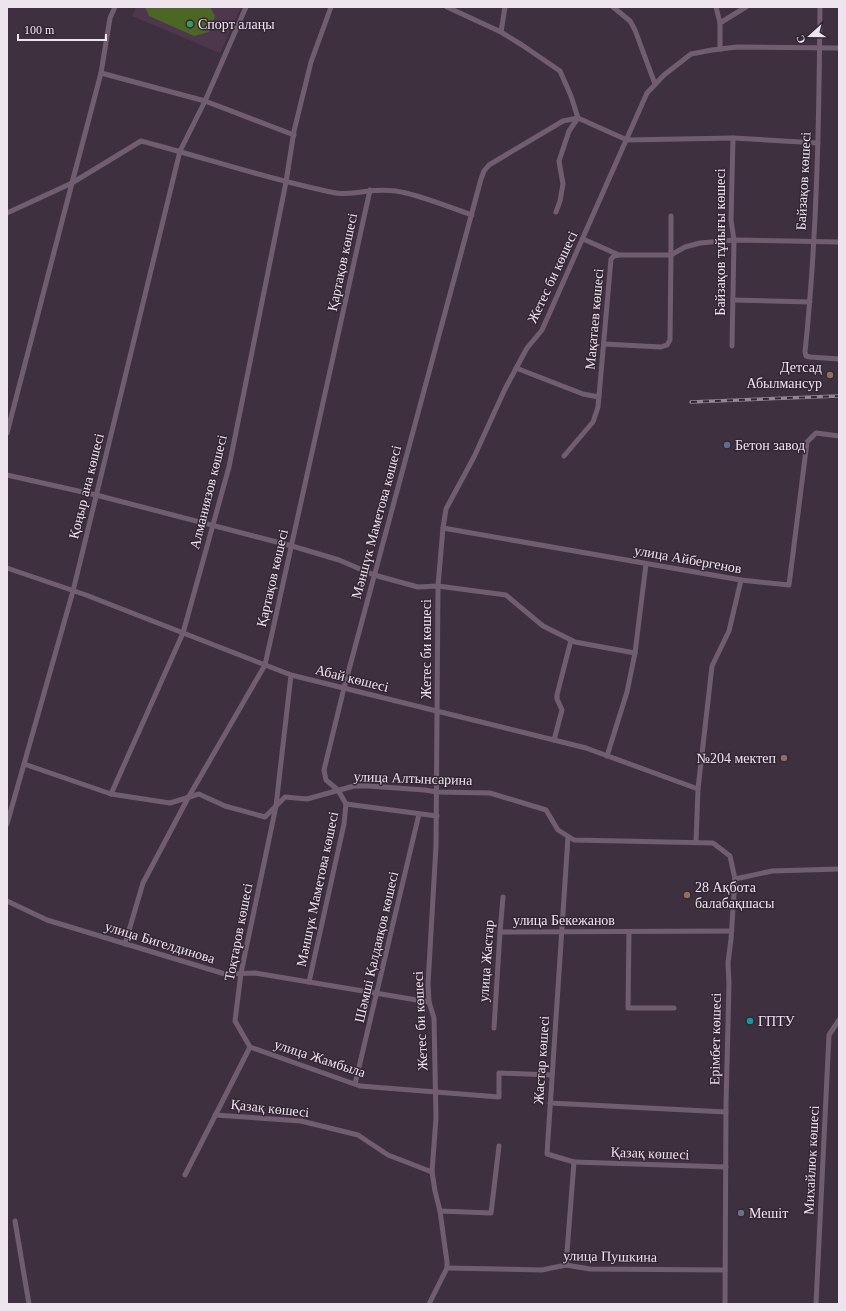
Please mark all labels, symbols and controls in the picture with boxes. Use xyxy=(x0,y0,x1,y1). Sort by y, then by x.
scale bar xyxy=(18,16,106,42)
north arrow xyxy=(790,16,830,56)
place label: Спорт алаңы xyxy=(198,17,275,32)
marker: Спорт алаңы xyxy=(185,19,195,29)
text: 100 m xyxy=(24,23,55,37)
text: С xyxy=(794,34,808,45)
street label: Байзақов көшесі xyxy=(793,131,814,231)
street label: Байзақов тұйығы көшесі xyxy=(713,168,728,316)
street label: Қартақов көшесі xyxy=(325,212,360,313)
street label: Жетес би көшесі xyxy=(525,229,580,326)
street label: Мақатаев көшесі xyxy=(583,268,606,370)
place label: Детсад Абылмансур xyxy=(747,360,822,391)
marker: Детсад Абылмансур xyxy=(825,370,835,380)
street label: Қоңыр ана көшесі xyxy=(66,432,107,541)
street label: Алманиязов көшесі xyxy=(187,433,230,551)
place label: Бетон завод xyxy=(735,438,805,453)
marker: Бетон завод xyxy=(722,440,732,450)
street label: Мәншүк Маметова көшесі xyxy=(349,444,404,601)
street label: Қартақов көшесі xyxy=(254,528,291,629)
street label: улица Айбергенов xyxy=(633,543,743,576)
street label: Жетес би көшесі xyxy=(419,599,434,699)
street label: Абай көшесі xyxy=(314,662,390,695)
place label: №204 мектеп xyxy=(697,751,777,766)
marker: №204 мектеп xyxy=(779,753,789,763)
street label: улица Алтынсарина xyxy=(353,769,473,788)
street label: Мәншүк Маметова көшесі xyxy=(294,810,341,968)
street label: Шәмші Қалдаяқов көшесі xyxy=(352,870,401,1024)
place label: 28 Ақбота балабақшасы xyxy=(695,880,775,911)
street label: Тоқтаров көшесі xyxy=(222,882,255,982)
marker: 28 Ақбота балабақшасы xyxy=(682,890,692,900)
street label: улица Бекежанов xyxy=(513,913,615,928)
street label: улица Бигелдинова xyxy=(103,919,217,967)
street label: улица Жастар xyxy=(476,920,497,1003)
street label: Жетес би көшесі xyxy=(410,971,431,1071)
street label: Ерімбет көшесі xyxy=(707,993,724,1085)
place label: ГПТУ xyxy=(758,1014,795,1029)
street label: Жастар көшесі xyxy=(531,1015,552,1105)
marker: ГПТУ xyxy=(745,1016,755,1026)
street label: улица Жамбыла xyxy=(272,1037,368,1081)
street label: Қазақ көшесі xyxy=(230,1097,310,1120)
street label: Михайлюк көшесі xyxy=(801,1105,822,1215)
street label: Қазақ көшесі xyxy=(610,1145,690,1162)
place label: Мешіт xyxy=(749,1206,788,1221)
marker: Мешіт xyxy=(736,1208,746,1218)
street label: улица Пушкина xyxy=(563,1248,658,1265)

